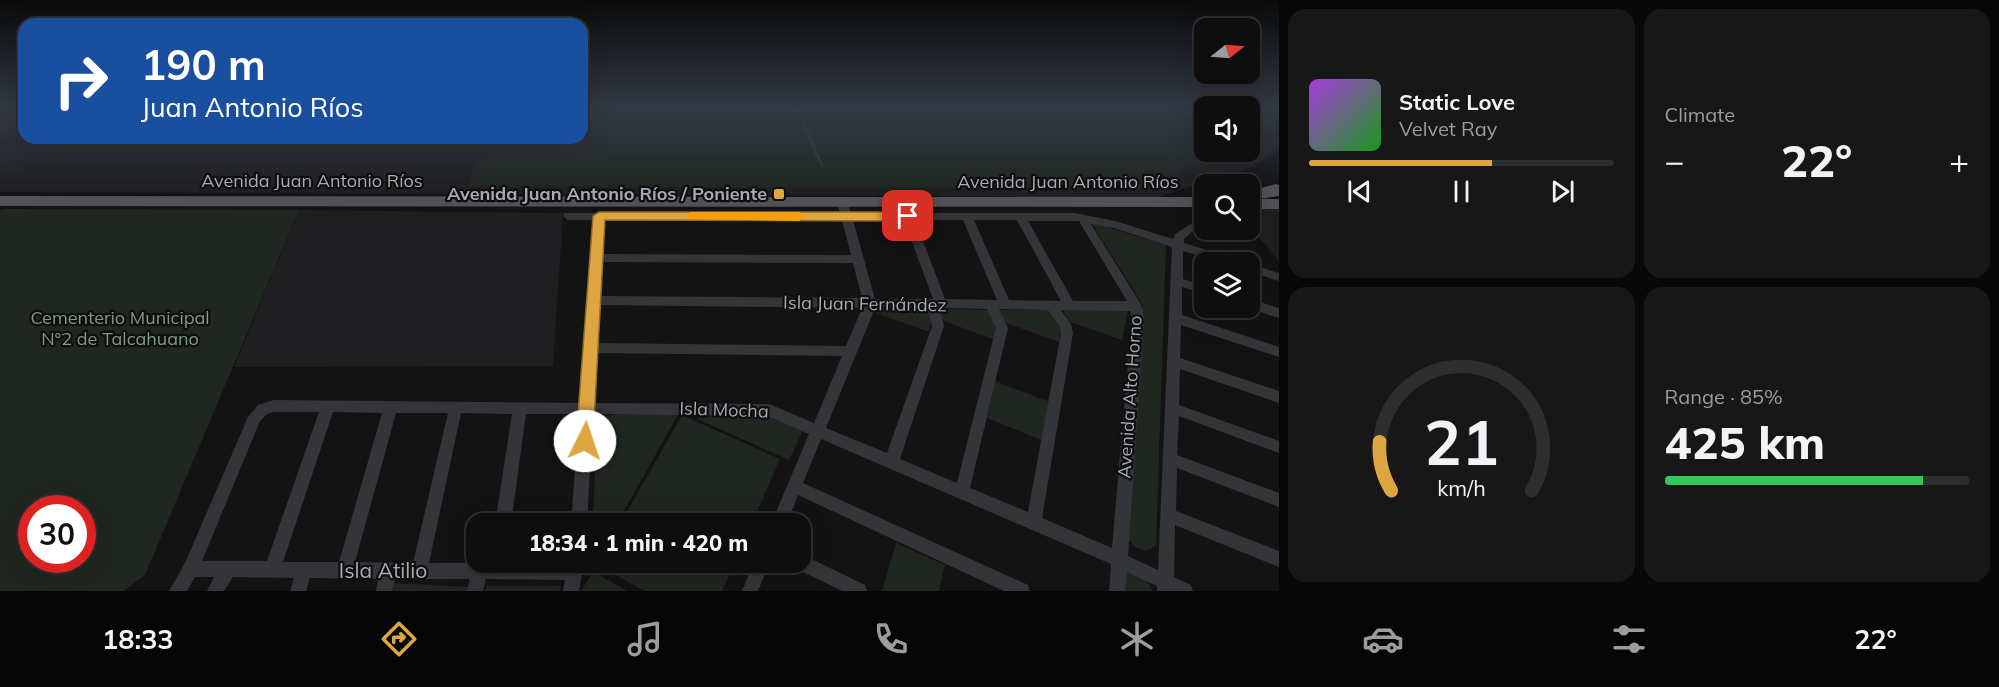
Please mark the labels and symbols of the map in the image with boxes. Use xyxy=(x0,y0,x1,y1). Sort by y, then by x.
north arrow xyxy=(1194,18,1260,84)
street label: Avenida Juan Antonio Ríos xyxy=(201,169,423,192)
street label: Avenida Juan Antonio Ríos xyxy=(957,170,1179,193)
place label: Avenida Juan Antonio Ríos / Poniente xyxy=(447,182,767,205)
marker: Avenida Juan Antonio Ríos / Poniente xyxy=(772,187,786,201)
pin xyxy=(882,190,933,241)
street label: Isla Juan Fernández xyxy=(783,291,947,316)
park label: Cementerio Municipal N°2 de Talcahuano xyxy=(30,306,210,350)
street label: Avenida Alto Horno xyxy=(1112,315,1147,479)
street label: Isla Mocha xyxy=(679,396,769,423)
position arrow xyxy=(553,409,617,473)
speed limit sign: 30 xyxy=(18,495,96,573)
street label: Isla Atilio xyxy=(339,557,427,583)

